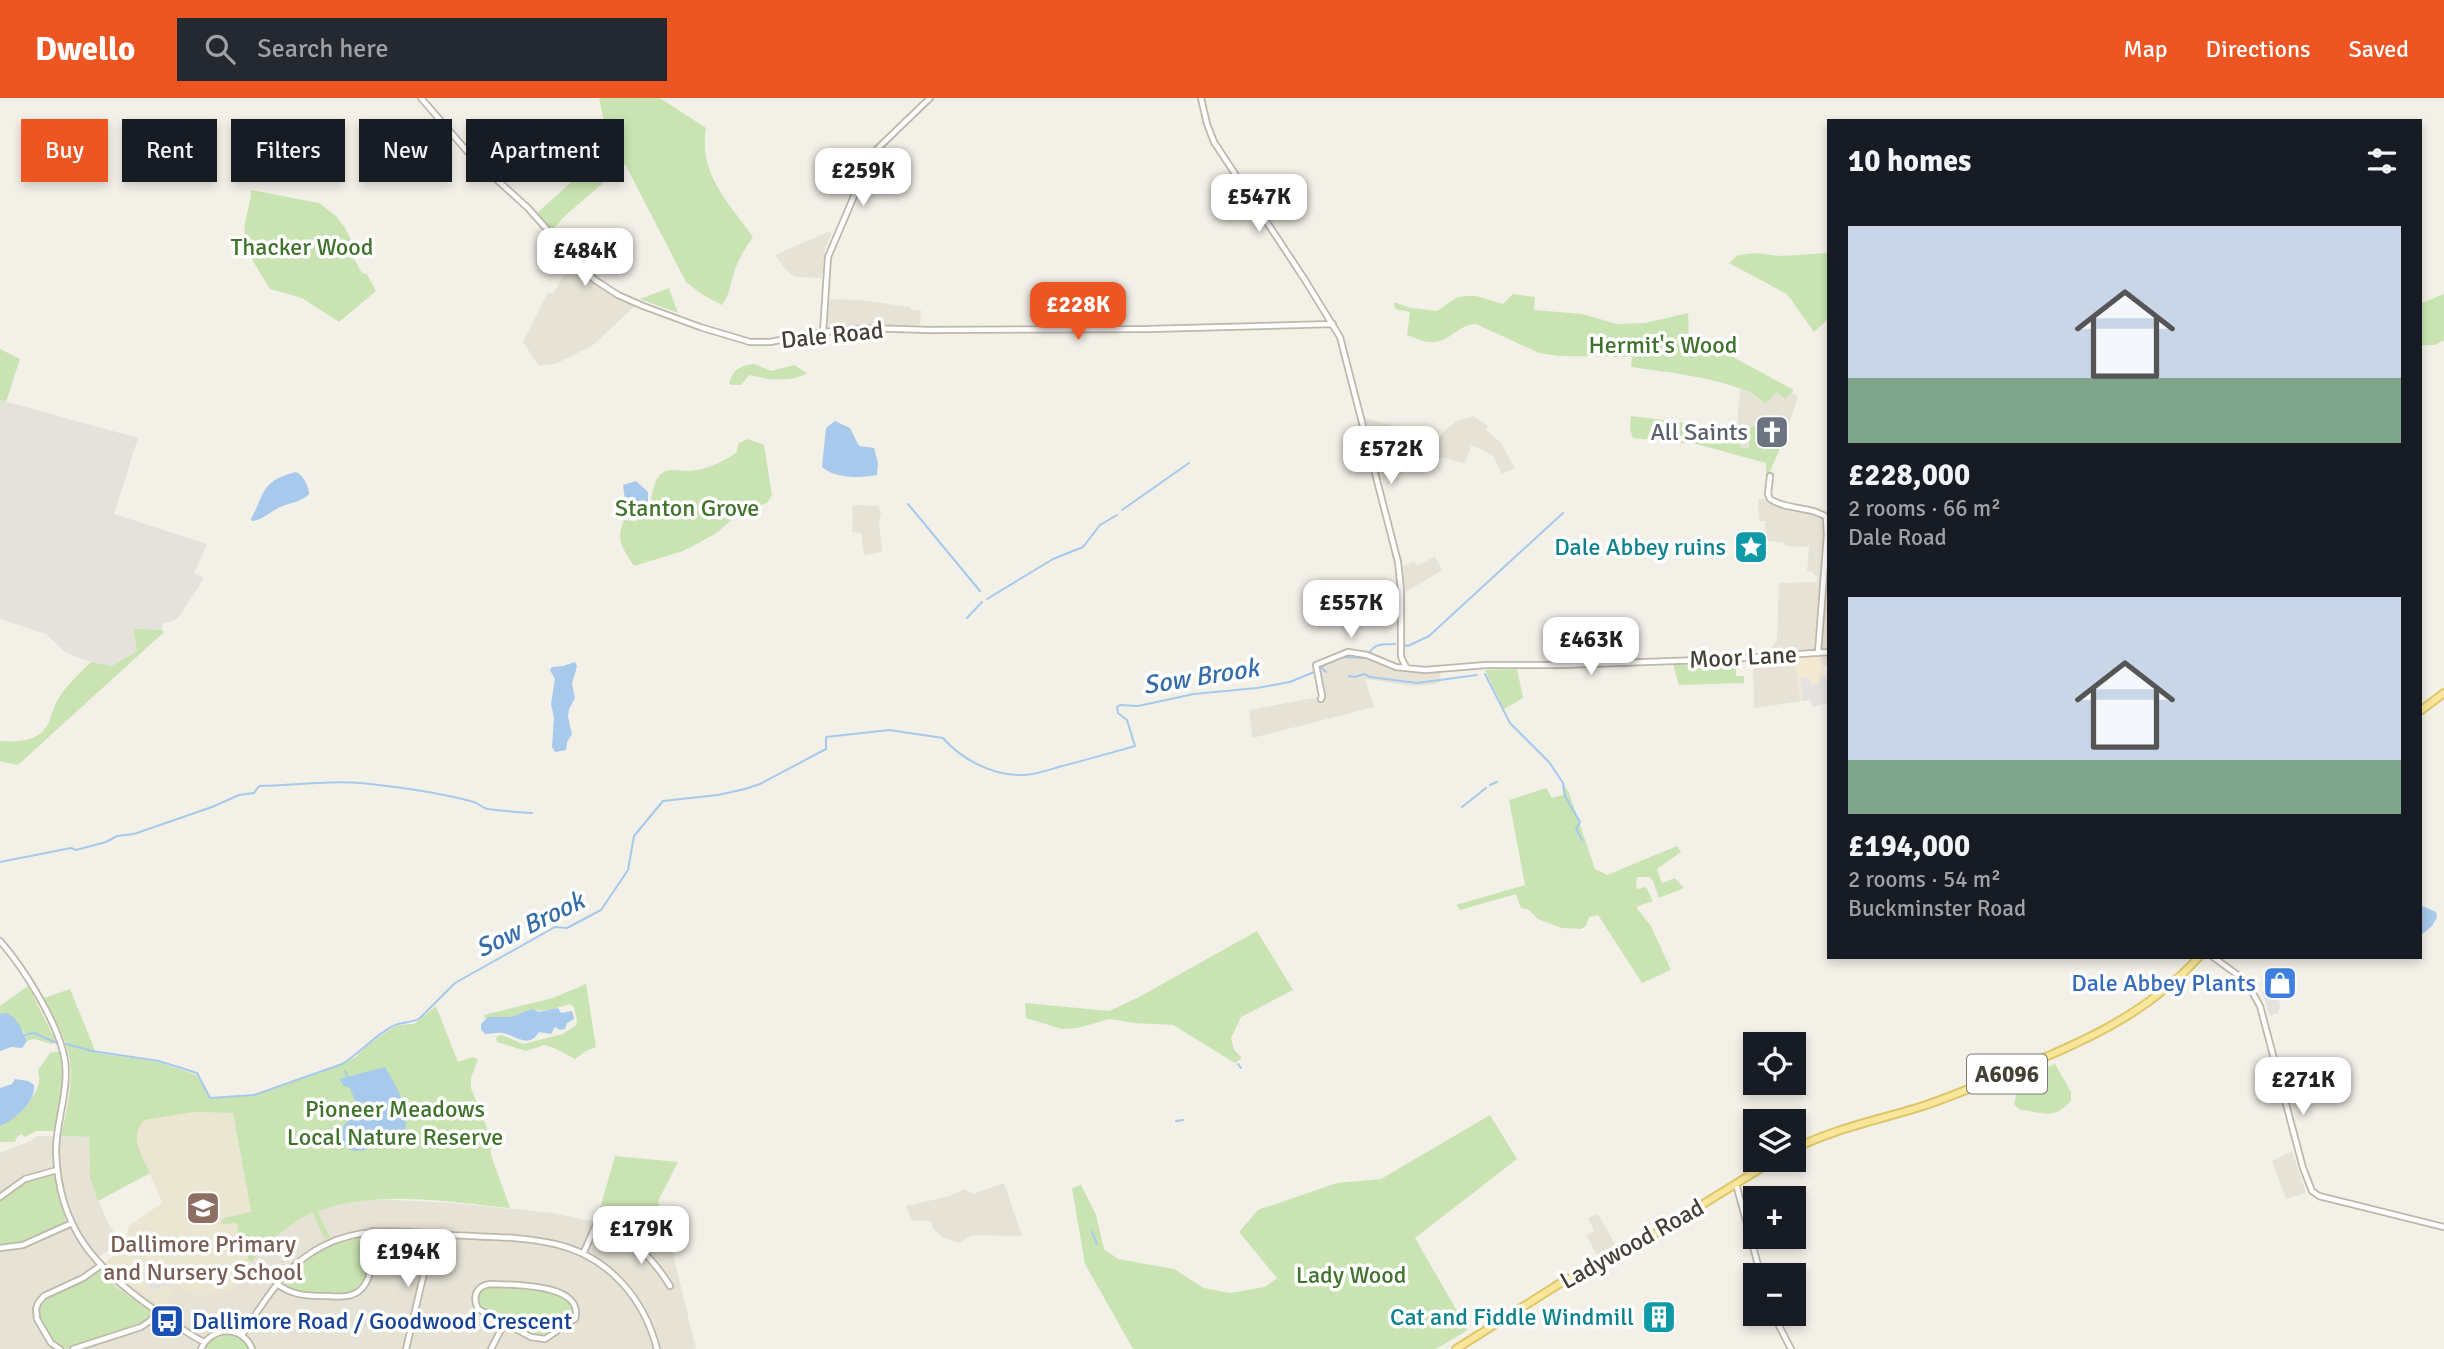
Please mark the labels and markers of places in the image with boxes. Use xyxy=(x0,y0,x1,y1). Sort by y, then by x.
pin: £259K xyxy=(814,148,912,208)
pin: £547K xyxy=(1210,174,1308,234)
pin: £484K xyxy=(536,228,634,288)
pin: £228K xyxy=(1029,282,1127,342)
church icon: All Saints xyxy=(1753,413,1791,451)
place label: All Saints xyxy=(1650,417,1748,447)
pin: £572K xyxy=(1342,426,1440,486)
place icon: Dale Abbey ruins xyxy=(1732,528,1770,566)
place label: Dale Abbey ruins xyxy=(1554,532,1726,562)
pin: £557K xyxy=(1302,580,1400,640)
pin: £463K xyxy=(1542,618,1640,677)
shop icon: Dale Abbey Plants xyxy=(2261,964,2299,1002)
place label: Dale Abbey Plants xyxy=(2071,968,2256,998)
pin: £271K xyxy=(2254,1058,2352,1117)
school or university icon: Dallimore Primary and Nursery School xyxy=(184,1189,222,1227)
pin: £179K xyxy=(592,1206,690,1266)
place label: Dallimore Primary and Nursery School xyxy=(103,1229,303,1287)
pin: £194K xyxy=(359,1230,457,1289)
building icon: Cat and Fiddle Windmill xyxy=(1640,1298,1678,1336)
bus stop icon: Dallimore Road / Goodwood Crescent xyxy=(148,1302,186,1340)
place label: Cat and Fiddle Windmill xyxy=(1390,1302,1634,1332)
place label: Dallimore Road / Goodwood Crescent xyxy=(192,1306,572,1336)

